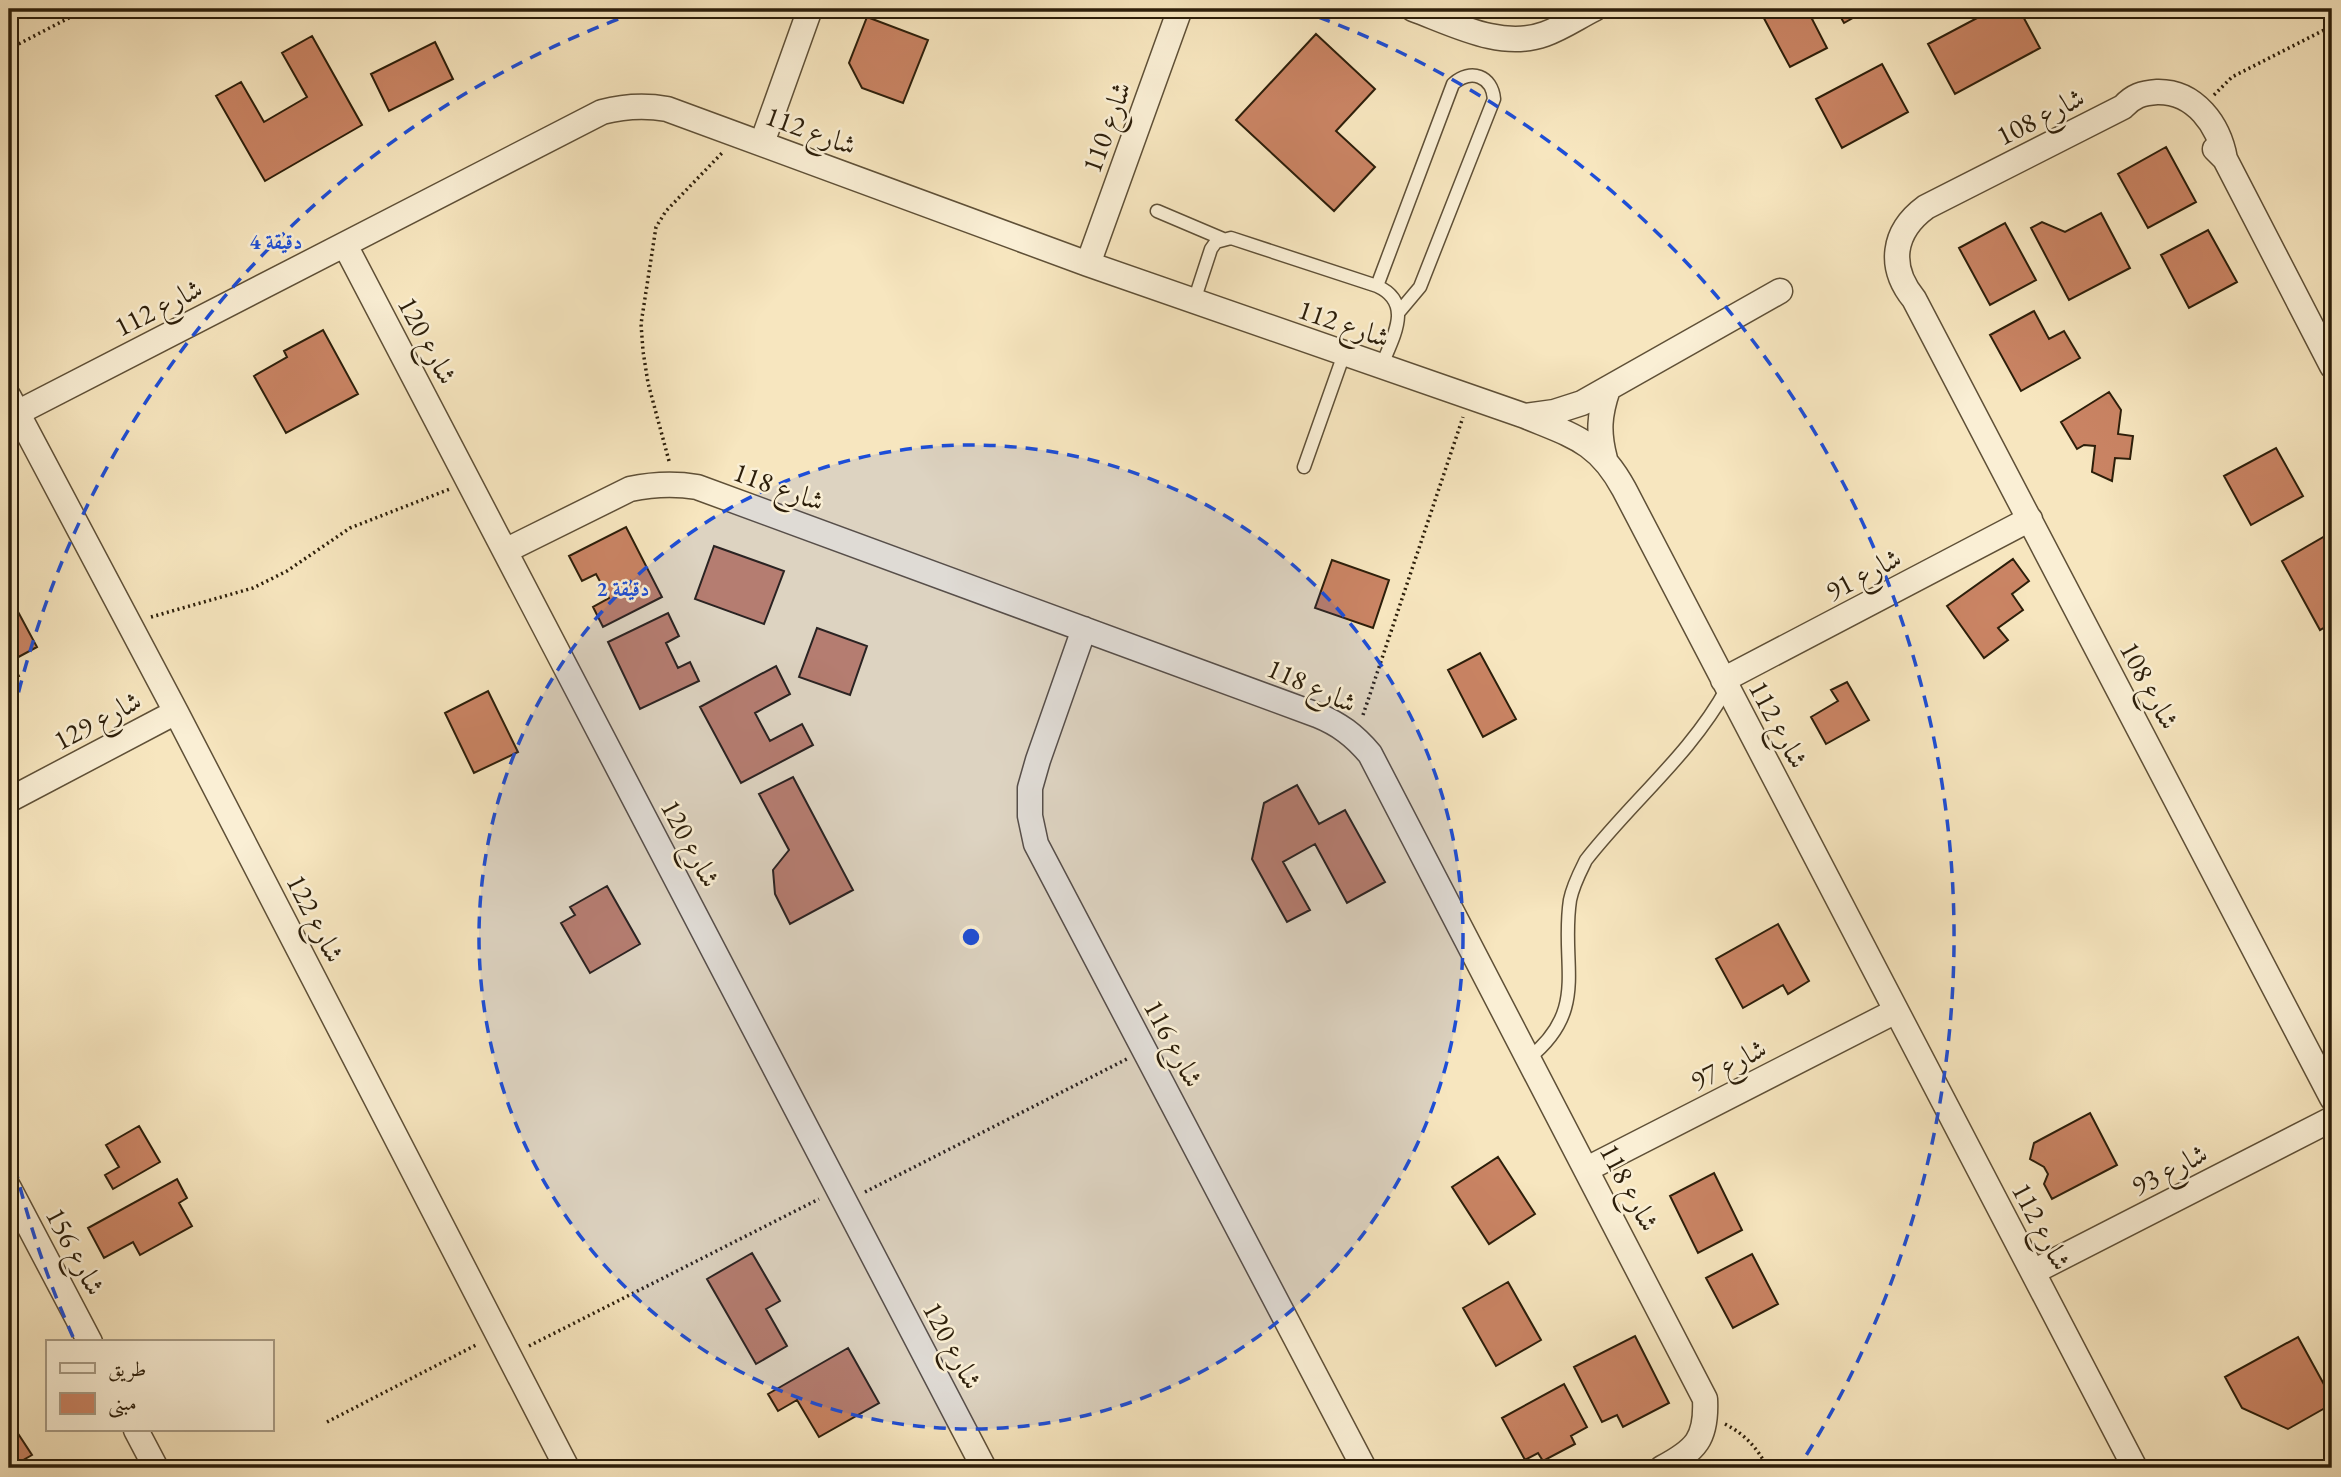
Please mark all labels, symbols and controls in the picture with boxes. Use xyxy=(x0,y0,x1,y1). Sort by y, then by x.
street label: شارع 110 xyxy=(1073,76,1145,180)
street label: شارع 108 xyxy=(1990,79,2093,159)
street label: شارع 112 xyxy=(758,97,862,169)
text: 4 دقيقة xyxy=(250,228,302,255)
street label: شارع 112 xyxy=(108,270,211,350)
street label: شارع 120 xyxy=(385,290,466,393)
street label: شارع 112 xyxy=(1291,291,1395,361)
street label: شارع 118 xyxy=(726,453,830,525)
street label: شارع 91 xyxy=(1819,539,1910,614)
text: 2 دقيقة xyxy=(597,575,649,602)
street label: شارع 108 xyxy=(2107,635,2188,738)
street label: شارع 118 xyxy=(1259,649,1363,726)
street label: شارع 112 xyxy=(1736,674,1817,777)
street label: شارع 129 xyxy=(47,682,150,763)
street label: شارع 120 xyxy=(648,793,729,896)
street label: شارع 122 xyxy=(273,868,353,971)
centre of rings xyxy=(959,925,983,949)
street label: شارع 116 xyxy=(1131,993,1212,1096)
street label: شارع 97 xyxy=(1684,1030,1775,1104)
street label: شارع 93 xyxy=(2125,1135,2216,1209)
street label: شارع 118 xyxy=(1587,1137,1668,1240)
street label: شارع 112 xyxy=(1999,1176,2080,1279)
street label: شارع 156 xyxy=(33,1201,114,1304)
street label: شارع 120 xyxy=(910,1295,991,1398)
legend xyxy=(46,1340,273,1432)
text: طريق xyxy=(108,1355,146,1382)
text: مبنى xyxy=(108,1389,137,1418)

